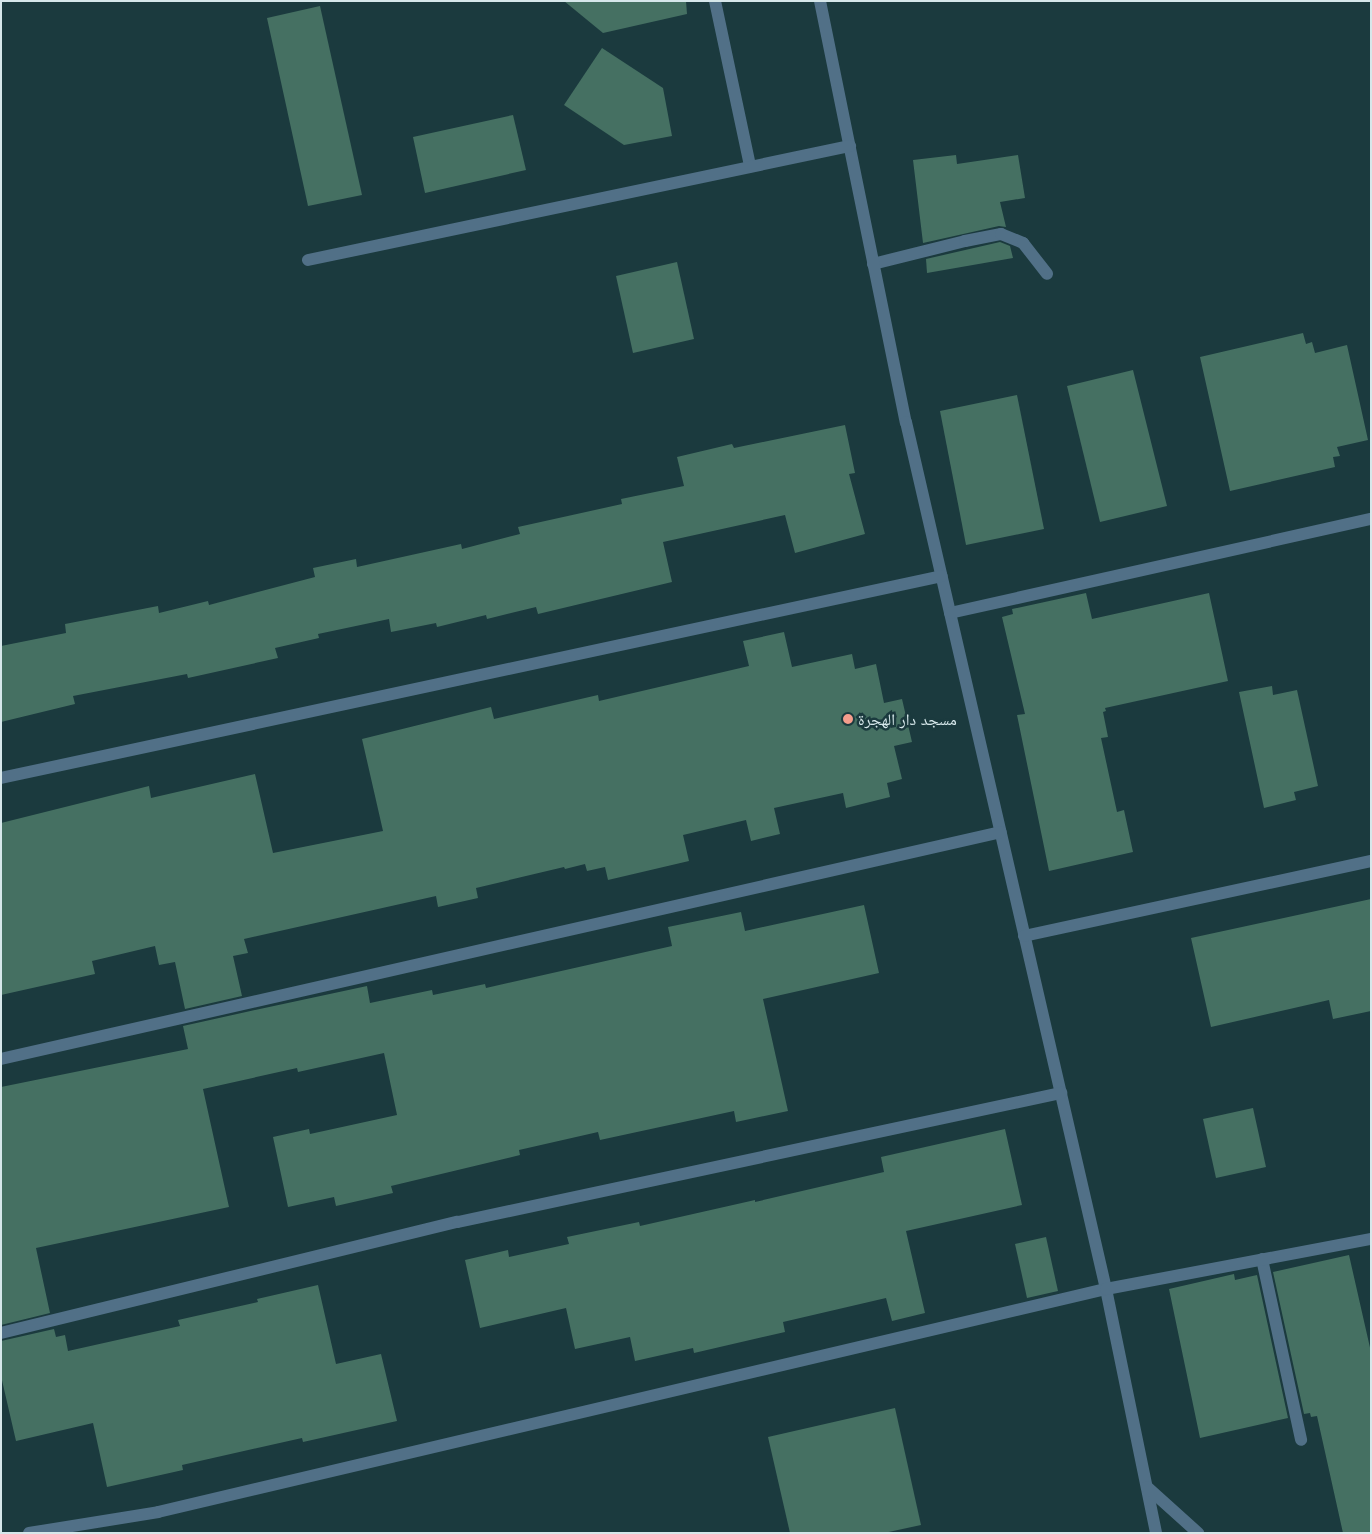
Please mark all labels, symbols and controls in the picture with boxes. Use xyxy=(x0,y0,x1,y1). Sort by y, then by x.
place label: مسجد دار الهجرة xyxy=(858,709,957,729)
marker: مسجد دار الهجرة xyxy=(842,713,854,725)

